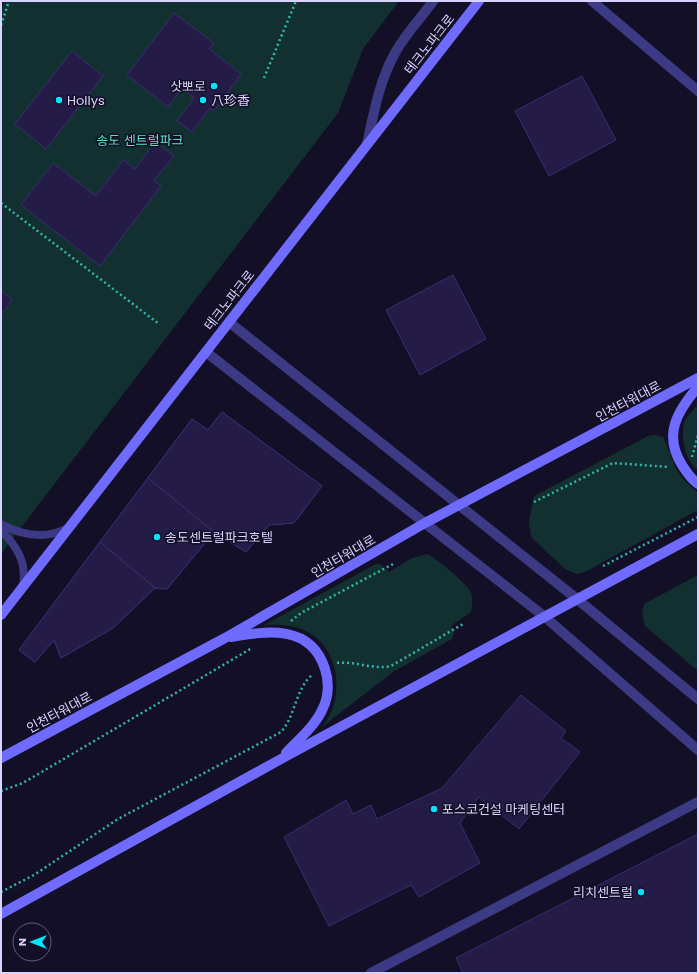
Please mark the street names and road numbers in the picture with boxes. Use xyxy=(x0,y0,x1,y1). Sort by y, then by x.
street label: 테크노파크로 xyxy=(400,10,459,78)
street label: 테크노파크로 xyxy=(200,266,259,334)
street label: 인천타워대로 xyxy=(592,376,664,427)
street label: 인천타워대로 xyxy=(307,530,379,583)
street label: 인천타워대로 xyxy=(23,687,95,738)

